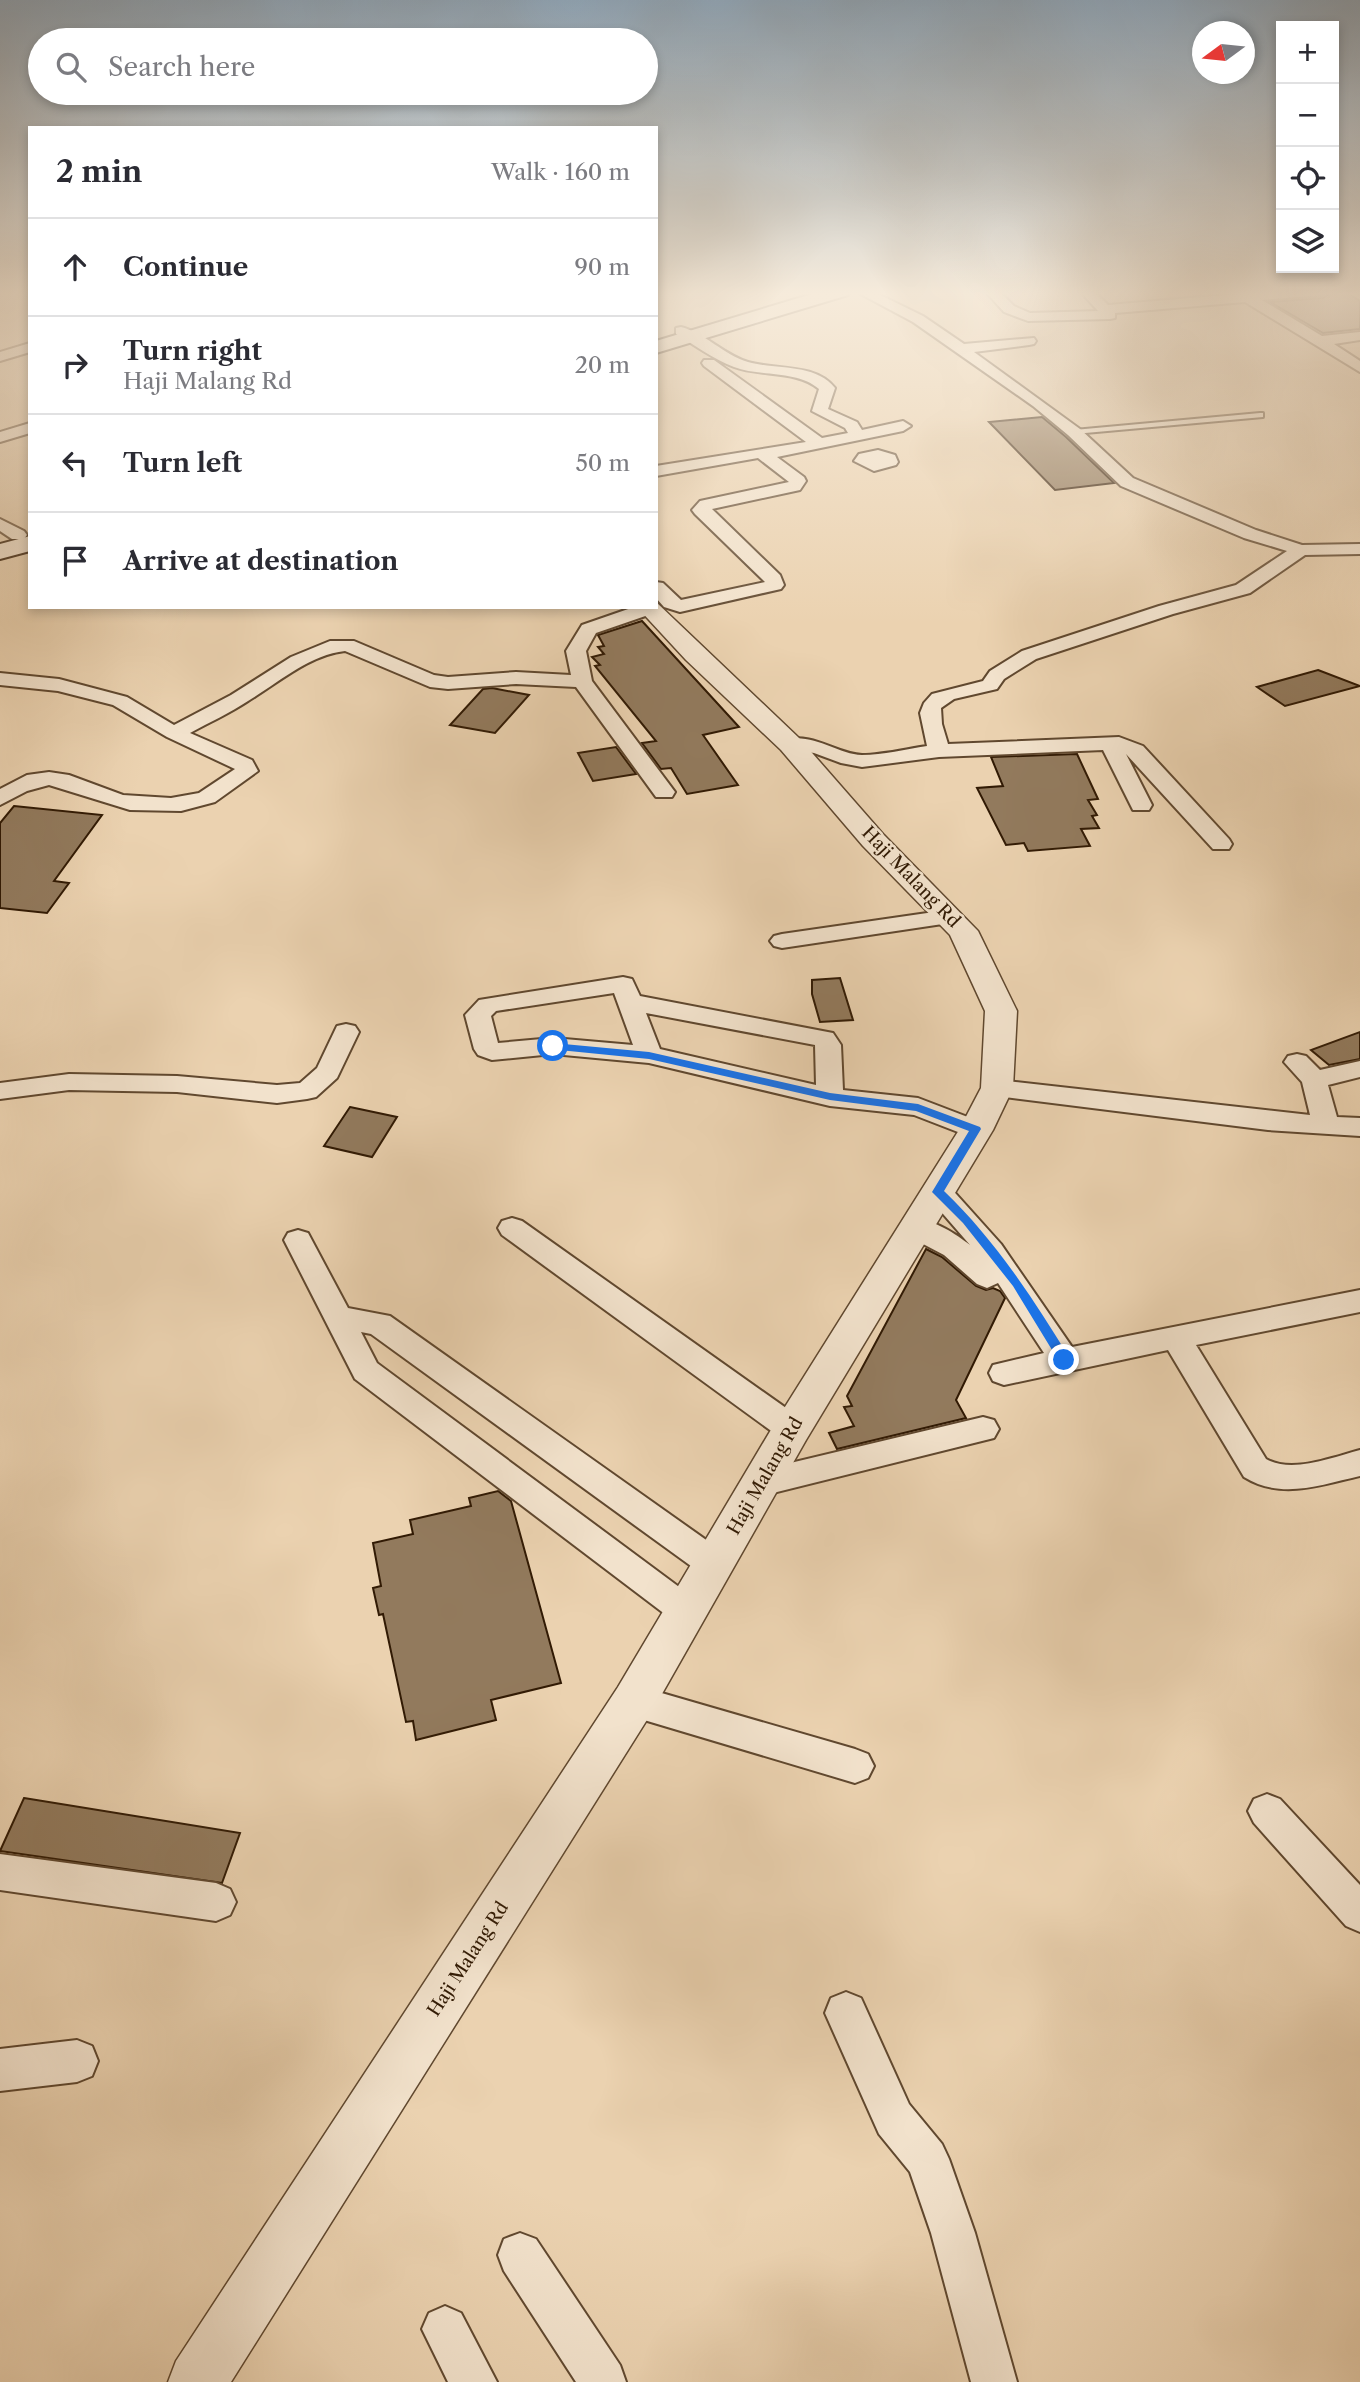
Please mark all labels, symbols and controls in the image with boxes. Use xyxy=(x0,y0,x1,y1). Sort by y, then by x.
north arrow xyxy=(1192,21,1255,84)
map controls xyxy=(1276,21,1339,273)
button: + xyxy=(1276,21,1339,84)
search box xyxy=(28,28,658,105)
icon: search xyxy=(52,48,90,86)
text: Search here xyxy=(108,51,255,83)
button: − xyxy=(1276,84,1339,147)
button: locate xyxy=(1276,147,1339,210)
text: 2 min xyxy=(56,153,142,190)
text: Walk · 160 m xyxy=(491,158,630,186)
button: layers xyxy=(1276,210,1339,273)
icon: ahead xyxy=(56,248,94,286)
text: Continue xyxy=(123,251,248,283)
text: 90 m xyxy=(574,253,630,281)
text: Turn right xyxy=(123,335,262,367)
icon: right xyxy=(56,346,94,384)
text: 20 m xyxy=(575,351,630,379)
text: Haji Malang Rd xyxy=(123,367,292,395)
icon: left xyxy=(56,444,94,482)
text: Turn left xyxy=(123,447,242,479)
text: 50 m xyxy=(575,449,630,477)
icon: arrive xyxy=(56,542,94,580)
text: Arrive at destination xyxy=(123,545,398,577)
street label: Haji Malang Rd xyxy=(857,822,965,932)
route start xyxy=(537,1030,568,1061)
route end xyxy=(1048,1344,1079,1375)
street label: Haji Malang Rd xyxy=(722,1413,808,1539)
street label: Haji Malang Rd xyxy=(423,1898,513,2020)

